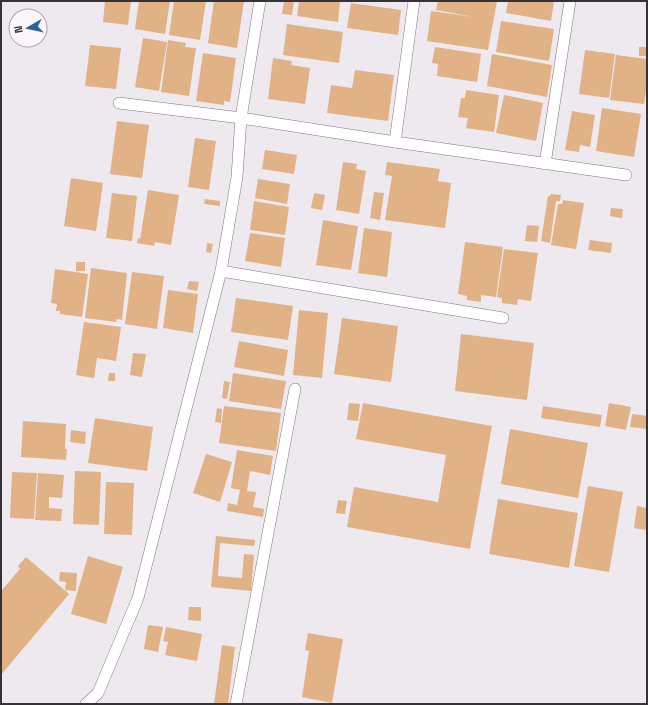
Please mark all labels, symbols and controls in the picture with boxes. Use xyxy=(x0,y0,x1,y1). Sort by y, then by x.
north arrow xyxy=(8,8,48,48)
text: N xyxy=(11,25,26,34)

